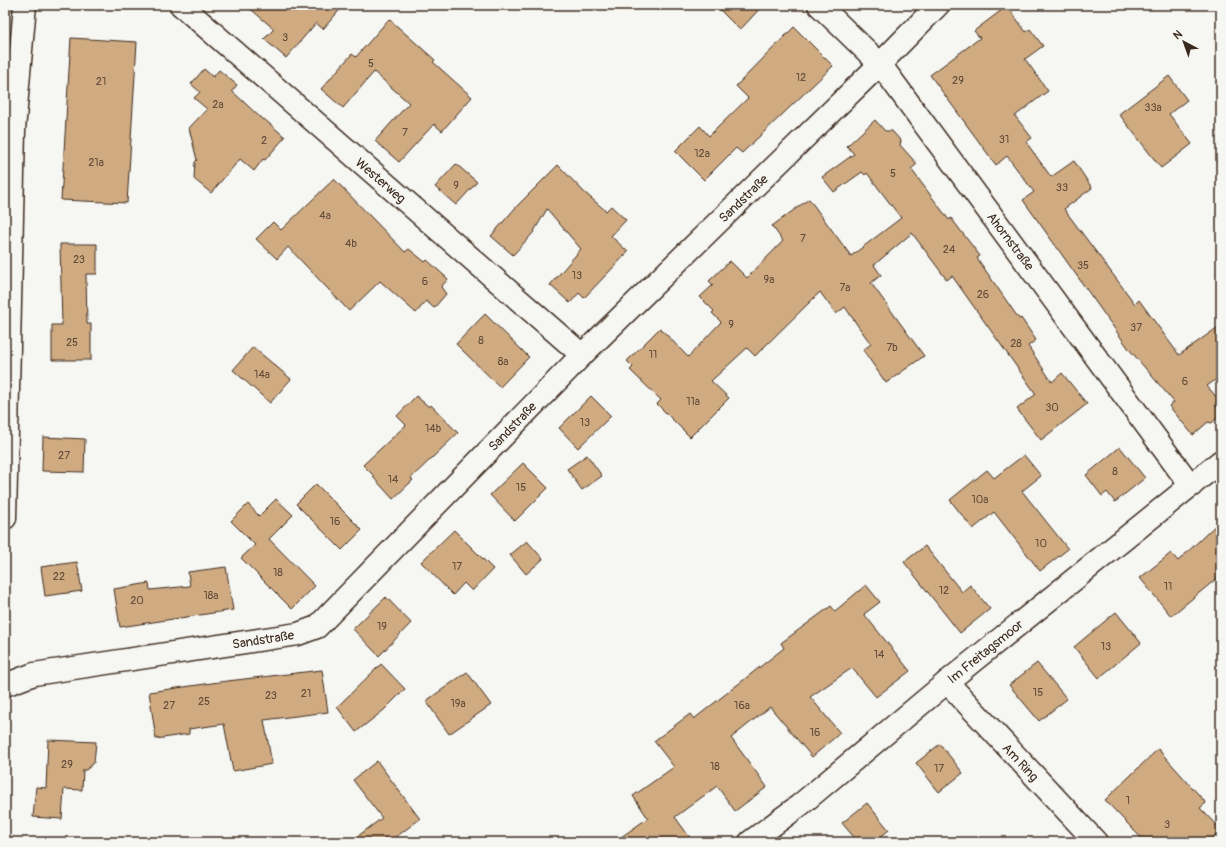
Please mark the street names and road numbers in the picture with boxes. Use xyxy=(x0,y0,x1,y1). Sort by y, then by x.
street label: Westerweg xyxy=(352,155,409,207)
street label: Sandstraße xyxy=(716,171,772,226)
street label: Ahornstraße xyxy=(983,209,1038,274)
street label: Sandstraße xyxy=(485,398,540,455)
street label: Im Freitagsmoor xyxy=(945,616,1027,687)
street label: Sandstraße xyxy=(231,627,296,653)
street label: Am Ring xyxy=(999,740,1042,785)

